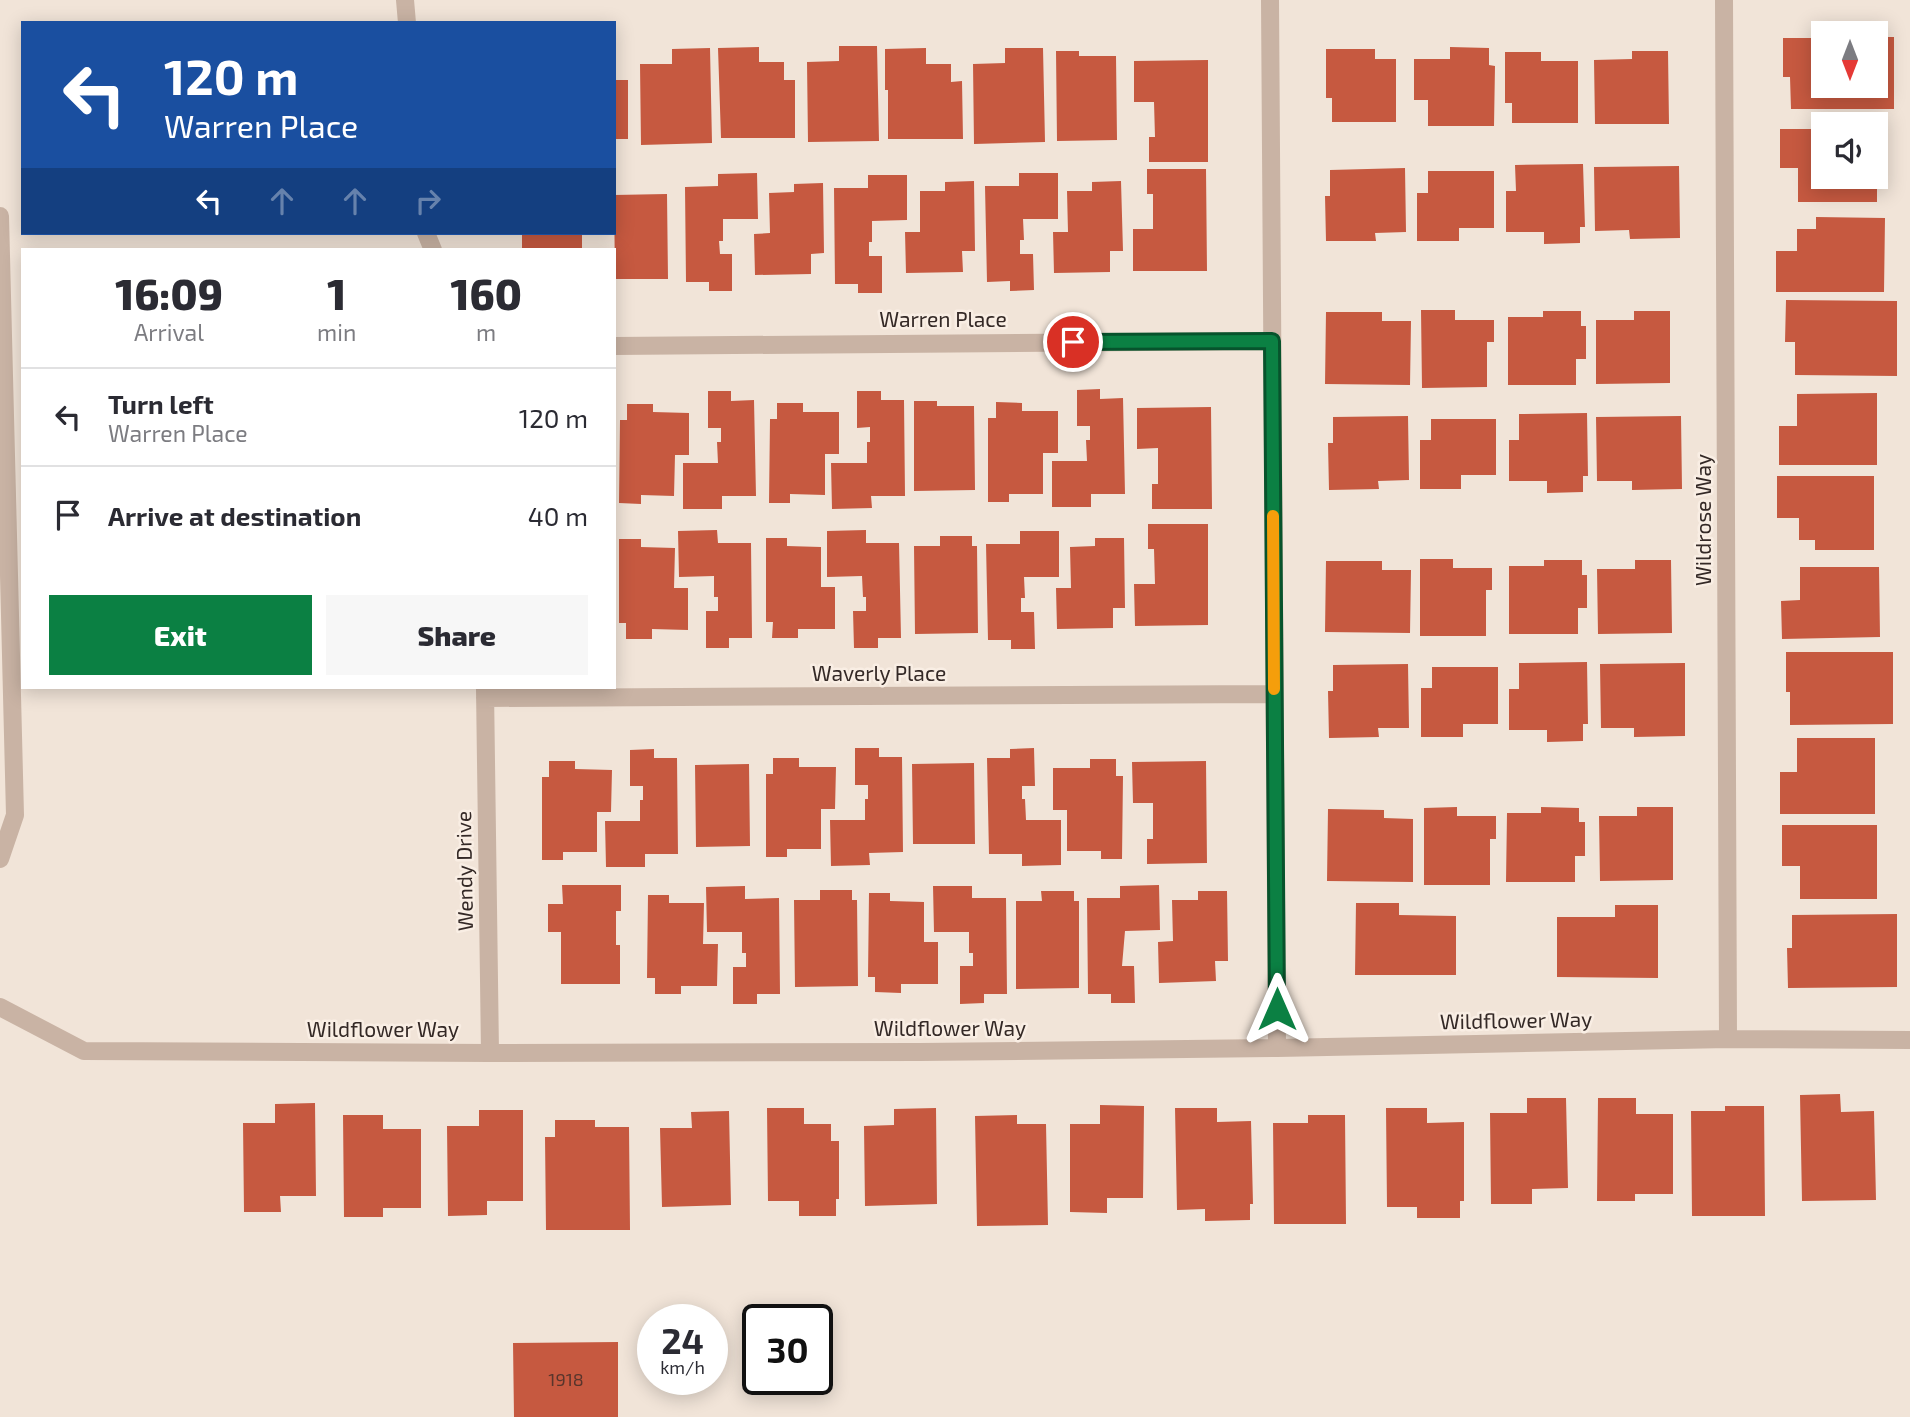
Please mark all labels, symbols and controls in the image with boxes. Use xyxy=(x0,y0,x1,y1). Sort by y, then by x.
north arrow xyxy=(1811,21,1888,98)
map controls xyxy=(1811,21,1888,189)
text: 120 m xyxy=(164,46,298,105)
icon: left xyxy=(49,49,140,140)
text: Warren Place xyxy=(164,106,358,144)
button: sound xyxy=(1811,112,1888,189)
icon: left xyxy=(190,182,228,220)
icon: ahead xyxy=(263,182,301,220)
icon: ahead xyxy=(336,182,374,220)
icon: right xyxy=(409,182,447,220)
text: 16:09 xyxy=(115,268,223,318)
text: 1 xyxy=(327,268,346,318)
text: 160 xyxy=(451,268,522,318)
street label: Warren Place xyxy=(879,306,1007,331)
pin xyxy=(1043,312,1103,372)
text: Arrival xyxy=(134,318,204,346)
text: min xyxy=(317,318,356,346)
text: m xyxy=(476,318,496,346)
icon: arrive xyxy=(1054,323,1092,361)
text: Turn left xyxy=(108,388,214,419)
icon: left xyxy=(49,398,87,436)
text: 120 m xyxy=(519,402,588,433)
text: Warren Place xyxy=(108,419,248,447)
street label: Wildrose Way xyxy=(1690,454,1715,586)
icon: arrive xyxy=(49,496,87,534)
text: Arrive at destination xyxy=(108,500,361,531)
text: 40 m xyxy=(528,500,588,531)
button: Exit xyxy=(49,595,312,675)
button: Share xyxy=(326,595,588,675)
street label: Waverly Place xyxy=(812,660,946,685)
street label: Wendy Drive xyxy=(450,811,477,931)
position arrow xyxy=(1240,972,1314,1046)
street label: Wildflower Way xyxy=(1440,1006,1592,1033)
street label: Wildflower Way xyxy=(874,1015,1026,1040)
street label: Wildflower Way xyxy=(307,1016,459,1041)
speed limit sign: 30 xyxy=(742,1304,833,1395)
text: 24 xyxy=(661,1319,704,1361)
text: km/h xyxy=(660,1356,705,1378)
house number: 1918 xyxy=(548,1368,584,1390)

